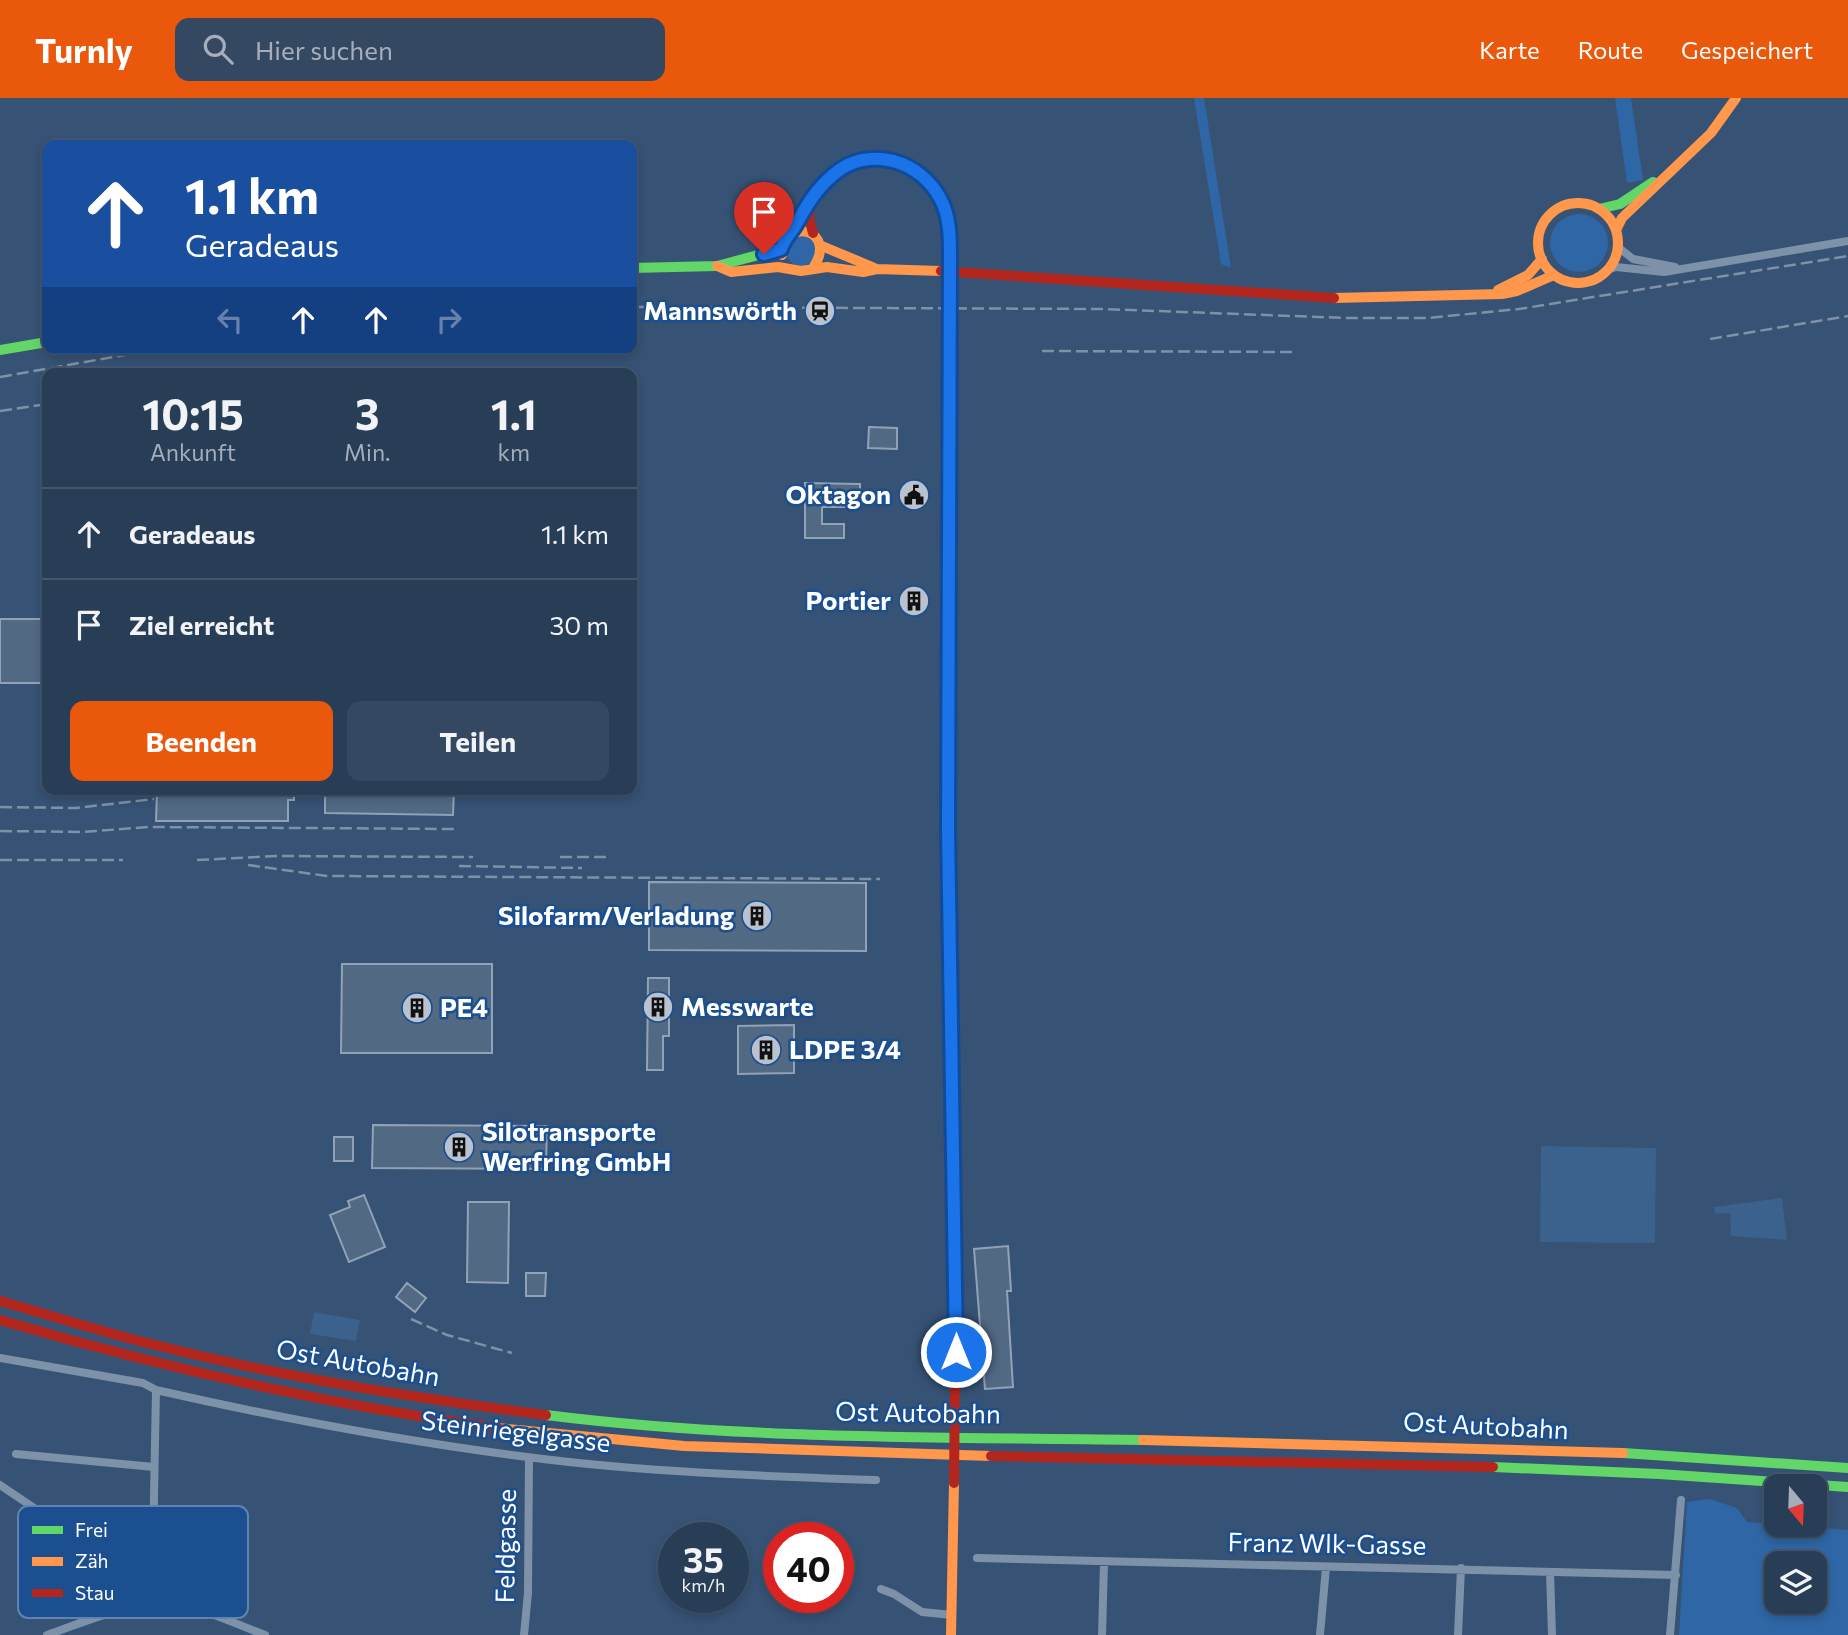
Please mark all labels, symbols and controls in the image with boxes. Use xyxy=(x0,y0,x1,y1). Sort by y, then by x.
search box xyxy=(175,18,665,81)
text: Turnly xyxy=(35,29,133,70)
icon: search xyxy=(199,30,237,68)
text: Hier suchen xyxy=(255,34,393,65)
text: Karte xyxy=(1479,35,1540,64)
text: Route xyxy=(1578,35,1643,64)
text: Gespeichert xyxy=(1681,35,1813,64)
text: 1.1 km xyxy=(185,164,319,224)
icon: ahead xyxy=(70,168,161,259)
pin xyxy=(734,182,794,254)
icon: arrive xyxy=(745,193,783,231)
text: Geradeaus xyxy=(185,224,339,264)
place label: Mannswörth xyxy=(643,294,797,325)
station icon: Mannswörth xyxy=(803,294,837,328)
icon: left xyxy=(211,301,249,339)
icon: ahead xyxy=(284,301,322,339)
icon: ahead xyxy=(357,301,395,339)
icon: right xyxy=(430,301,468,339)
text: 10:15 xyxy=(142,387,244,439)
text: 3 xyxy=(355,387,379,439)
text: 1.1 xyxy=(491,387,537,439)
text: Ankunft xyxy=(150,438,236,466)
text: Min. xyxy=(344,438,391,466)
text: km xyxy=(497,438,530,466)
place label: Oktagon xyxy=(786,478,891,509)
public building icon: Oktagon xyxy=(897,478,931,512)
icon: ahead xyxy=(70,515,108,553)
text: Geradeaus xyxy=(129,518,255,549)
text: 1.1 km xyxy=(541,518,609,549)
place label: Portier xyxy=(806,584,891,615)
building icon: Portier xyxy=(897,584,931,618)
icon: arrive xyxy=(70,606,108,644)
text: Ziel erreicht xyxy=(129,609,274,640)
text: 30 m xyxy=(550,609,609,640)
button: Beenden xyxy=(70,701,333,781)
button: Teilen xyxy=(347,701,609,781)
place label: Silofarm/Verladung xyxy=(498,899,734,930)
building icon: Silofarm/Verladung xyxy=(740,899,774,933)
building icon: Messwarte xyxy=(641,990,675,1024)
place label: Messwarte xyxy=(681,990,814,1021)
building icon: PE4 xyxy=(400,991,434,1025)
place label: PE4 xyxy=(440,991,488,1022)
building icon: LDPE 3/4 xyxy=(749,1033,783,1067)
place label: LDPE 3/4 xyxy=(789,1033,901,1064)
place label: Silotransporte Werfring GmbH xyxy=(482,1115,671,1176)
building icon: Silotransporte Werfring GmbH xyxy=(442,1130,476,1164)
position arrow xyxy=(919,1315,993,1389)
street label: Ost Autobahn xyxy=(274,1332,443,1391)
street label: Ost Autobahn xyxy=(835,1395,1001,1428)
street label: Steinriegelgasse xyxy=(420,1404,613,1458)
street label: Ost Autobahn xyxy=(1403,1405,1570,1444)
north arrow xyxy=(1764,1474,1827,1536)
map controls xyxy=(1764,1474,1827,1614)
street label: Feldgasse xyxy=(488,1488,521,1604)
legend xyxy=(18,1506,248,1618)
text: Frei xyxy=(75,1518,108,1541)
speed limit sign: 40 xyxy=(763,1522,854,1613)
street label: Franz Wlk-Gasse xyxy=(1227,1525,1427,1560)
text: 35 xyxy=(683,1537,724,1580)
text: Zäh xyxy=(75,1549,109,1572)
button: layers xyxy=(1764,1551,1827,1614)
text: km/h xyxy=(682,1574,725,1596)
text: Stau xyxy=(75,1581,114,1604)

